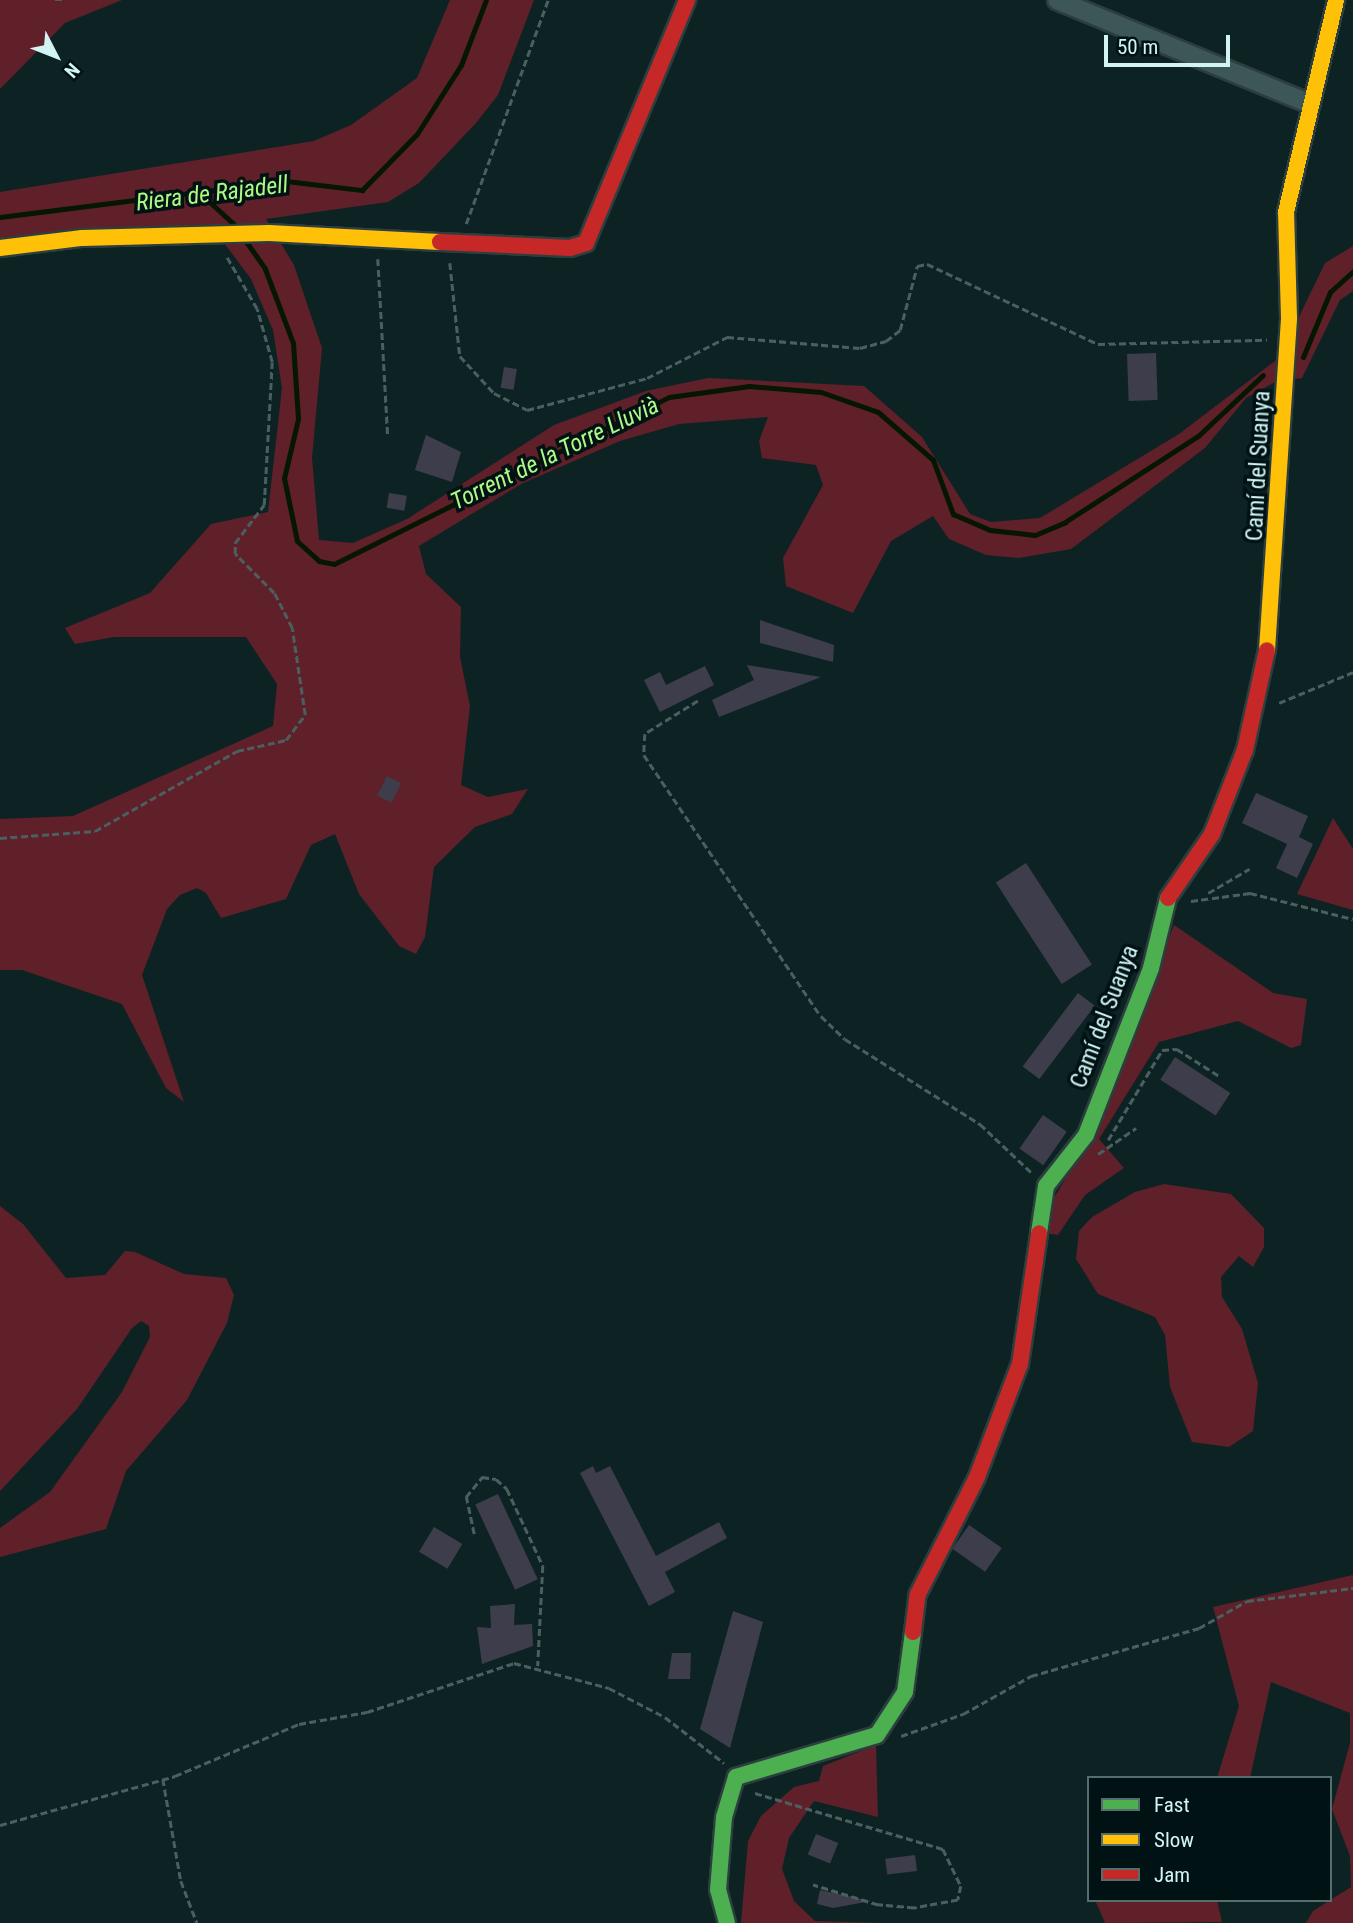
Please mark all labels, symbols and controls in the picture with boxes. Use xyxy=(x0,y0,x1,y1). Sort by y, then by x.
north arrow xyxy=(21,21,91,91)
scale bar xyxy=(1108,21,1234,65)
text: 50 m xyxy=(1117,35,1158,59)
text: N xyxy=(60,58,84,82)
water label: Riera de Rajadell xyxy=(134,170,290,218)
street label: Camí del Suanya xyxy=(1241,390,1277,542)
water label: Torrent de la Torre Lluvià xyxy=(446,391,664,517)
street label: Camí del Suanya xyxy=(1065,942,1145,1092)
legend xyxy=(1087,1776,1332,1902)
text: Fast xyxy=(1154,1793,1190,1817)
text: Slow xyxy=(1154,1828,1194,1852)
text: Jam xyxy=(1154,1863,1190,1887)

